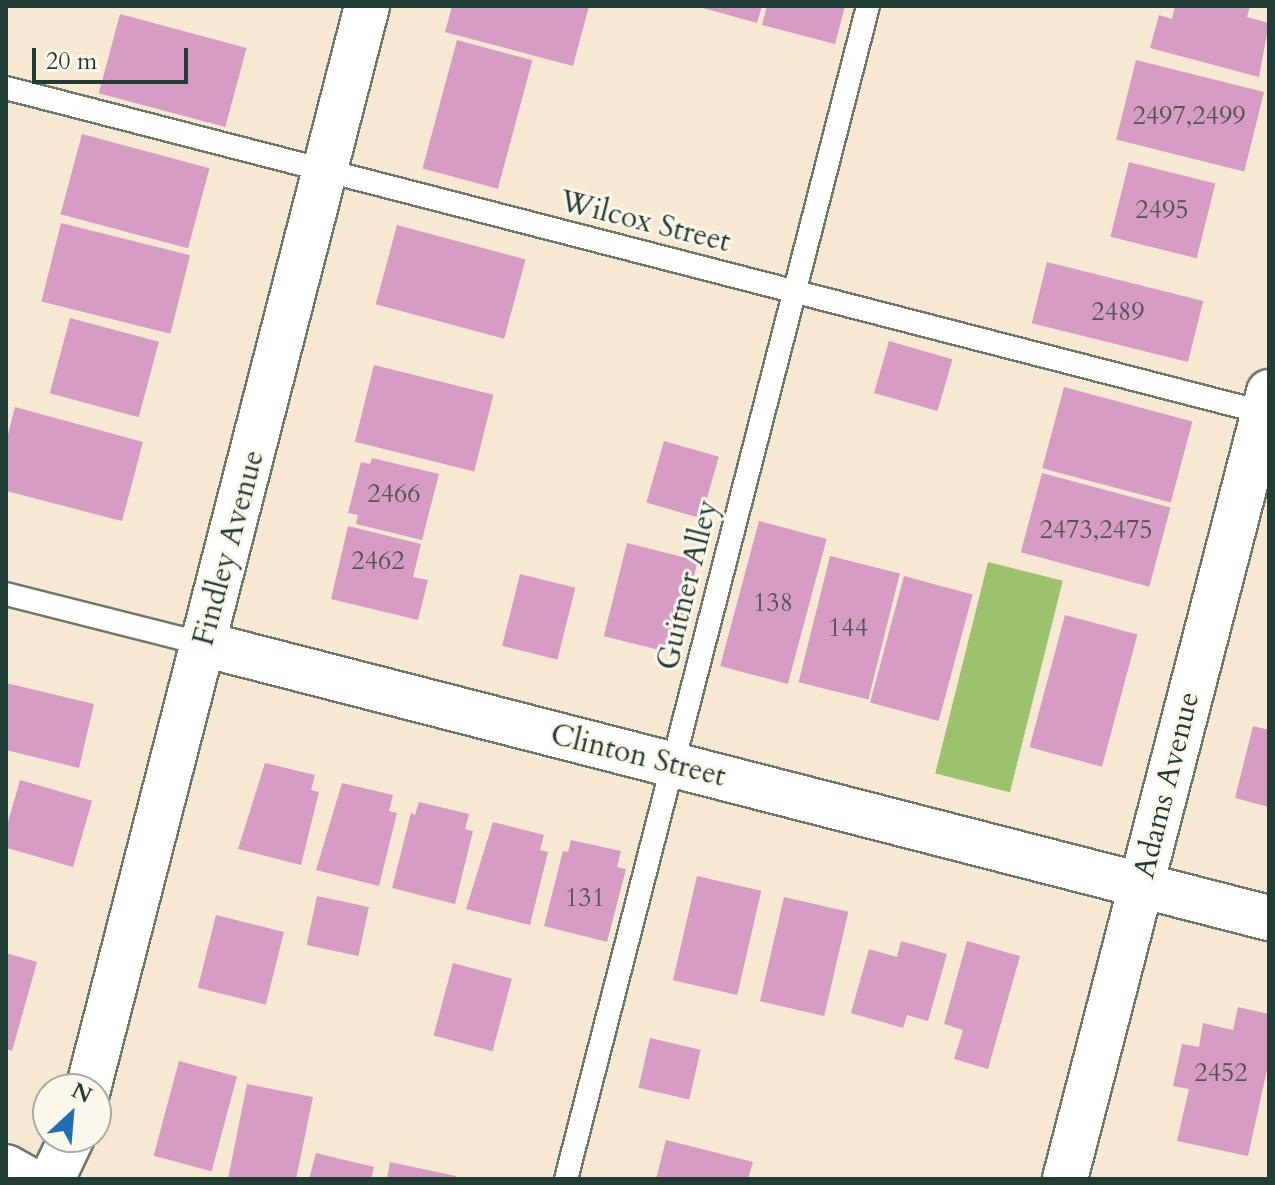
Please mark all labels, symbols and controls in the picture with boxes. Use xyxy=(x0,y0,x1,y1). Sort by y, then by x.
scale bar xyxy=(36,32,192,82)
text: 20 m xyxy=(46,45,97,78)
house number: 2497,2499 xyxy=(1132,100,1246,132)
street label: Wilcox Street xyxy=(556,183,734,261)
house number: 2495 xyxy=(1135,194,1189,226)
house number: 2489 xyxy=(1091,296,1145,328)
street label: Findley Avenue xyxy=(186,446,272,650)
house number: 2466 xyxy=(367,478,421,510)
street label: Guitner Alley xyxy=(650,496,726,674)
house number: 2473,2475 xyxy=(1039,514,1153,546)
house number: 2462 xyxy=(351,545,405,577)
house number: 138 xyxy=(753,587,793,619)
house number: 144 xyxy=(828,612,868,644)
street label: Adams Avenue xyxy=(1126,688,1208,882)
street label: Clinton Street xyxy=(547,717,729,795)
house number: 131 xyxy=(565,882,605,914)
house number: 2452 xyxy=(1194,1057,1248,1089)
north arrow xyxy=(32,1073,112,1153)
text: N xyxy=(66,1076,97,1111)

